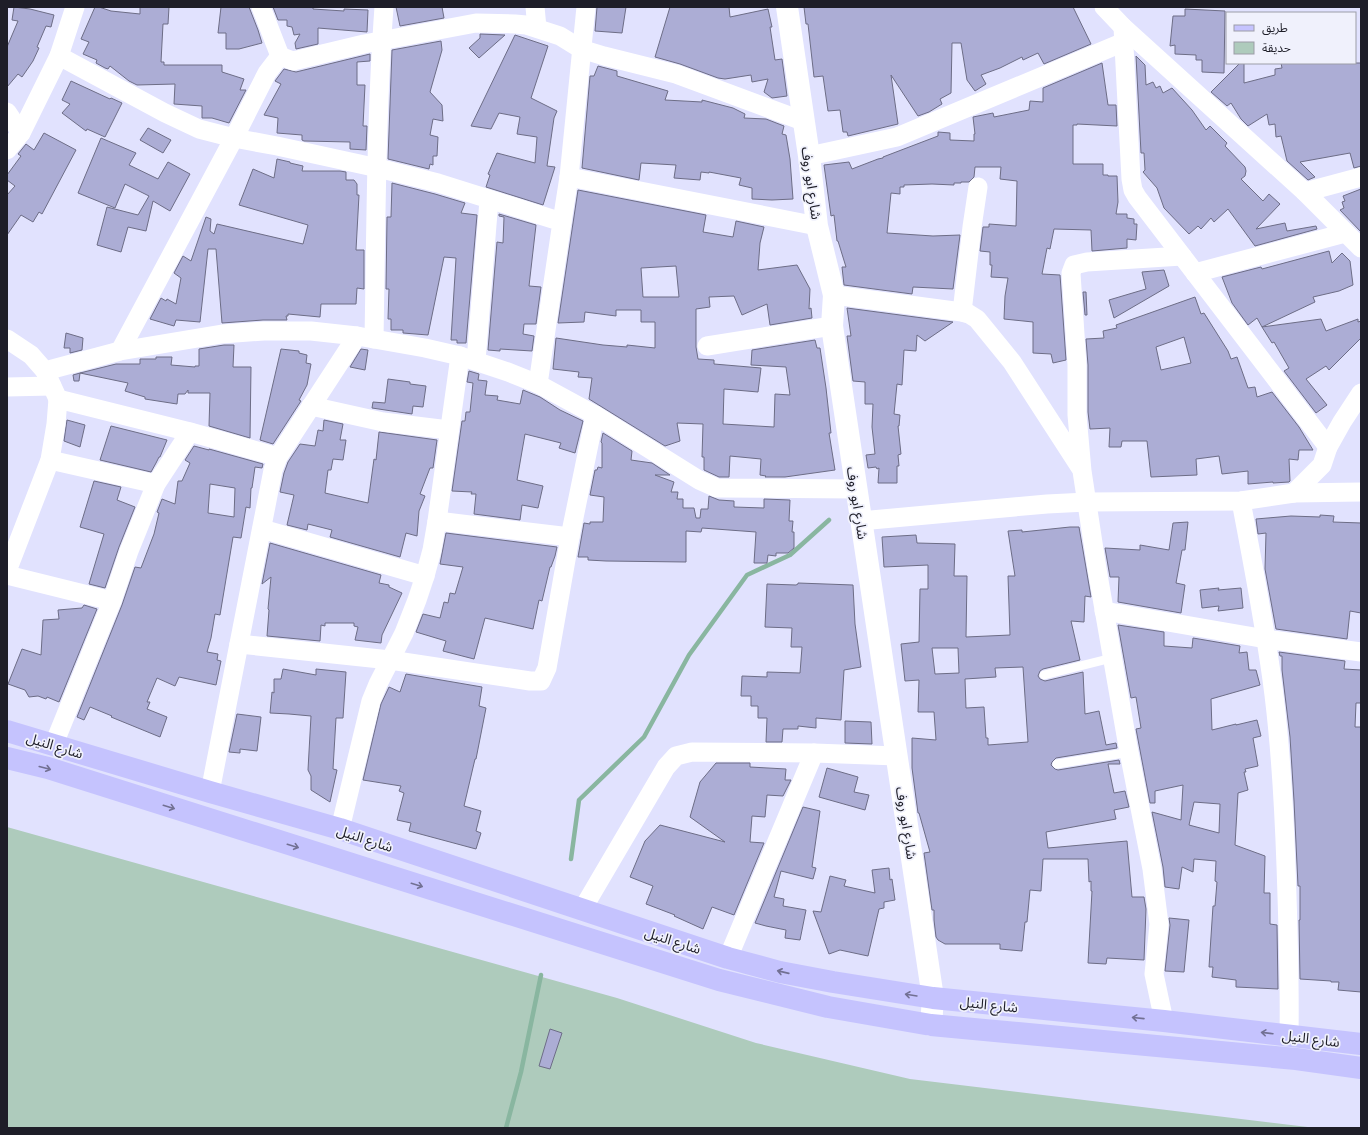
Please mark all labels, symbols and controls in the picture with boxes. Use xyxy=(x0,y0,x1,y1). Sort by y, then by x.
legend xyxy=(1226,12,1356,64)
text: طريق xyxy=(1262,19,1288,36)
text: حديقة xyxy=(1262,39,1291,56)
street label: شارع ابو روف xyxy=(796,145,827,221)
street label: شارع ابو روف xyxy=(841,465,873,541)
street label: شارع النيل xyxy=(24,727,86,765)
one-way arrow xyxy=(38,765,51,772)
street label: شارع ابو روف xyxy=(890,785,922,861)
one-way arrow xyxy=(162,804,175,811)
street label: شارع النيل xyxy=(334,820,396,858)
one-way arrow xyxy=(286,843,299,850)
one-way arrow xyxy=(410,882,423,889)
street label: شارع النيل xyxy=(642,922,704,960)
one-way arrow xyxy=(777,968,790,976)
one-way arrow xyxy=(905,991,918,999)
street label: شارع النيل xyxy=(959,992,1019,1018)
one-way arrow xyxy=(1132,1015,1145,1022)
street label: شارع النيل xyxy=(1281,1025,1341,1053)
one-way arrow xyxy=(1261,1029,1274,1037)

